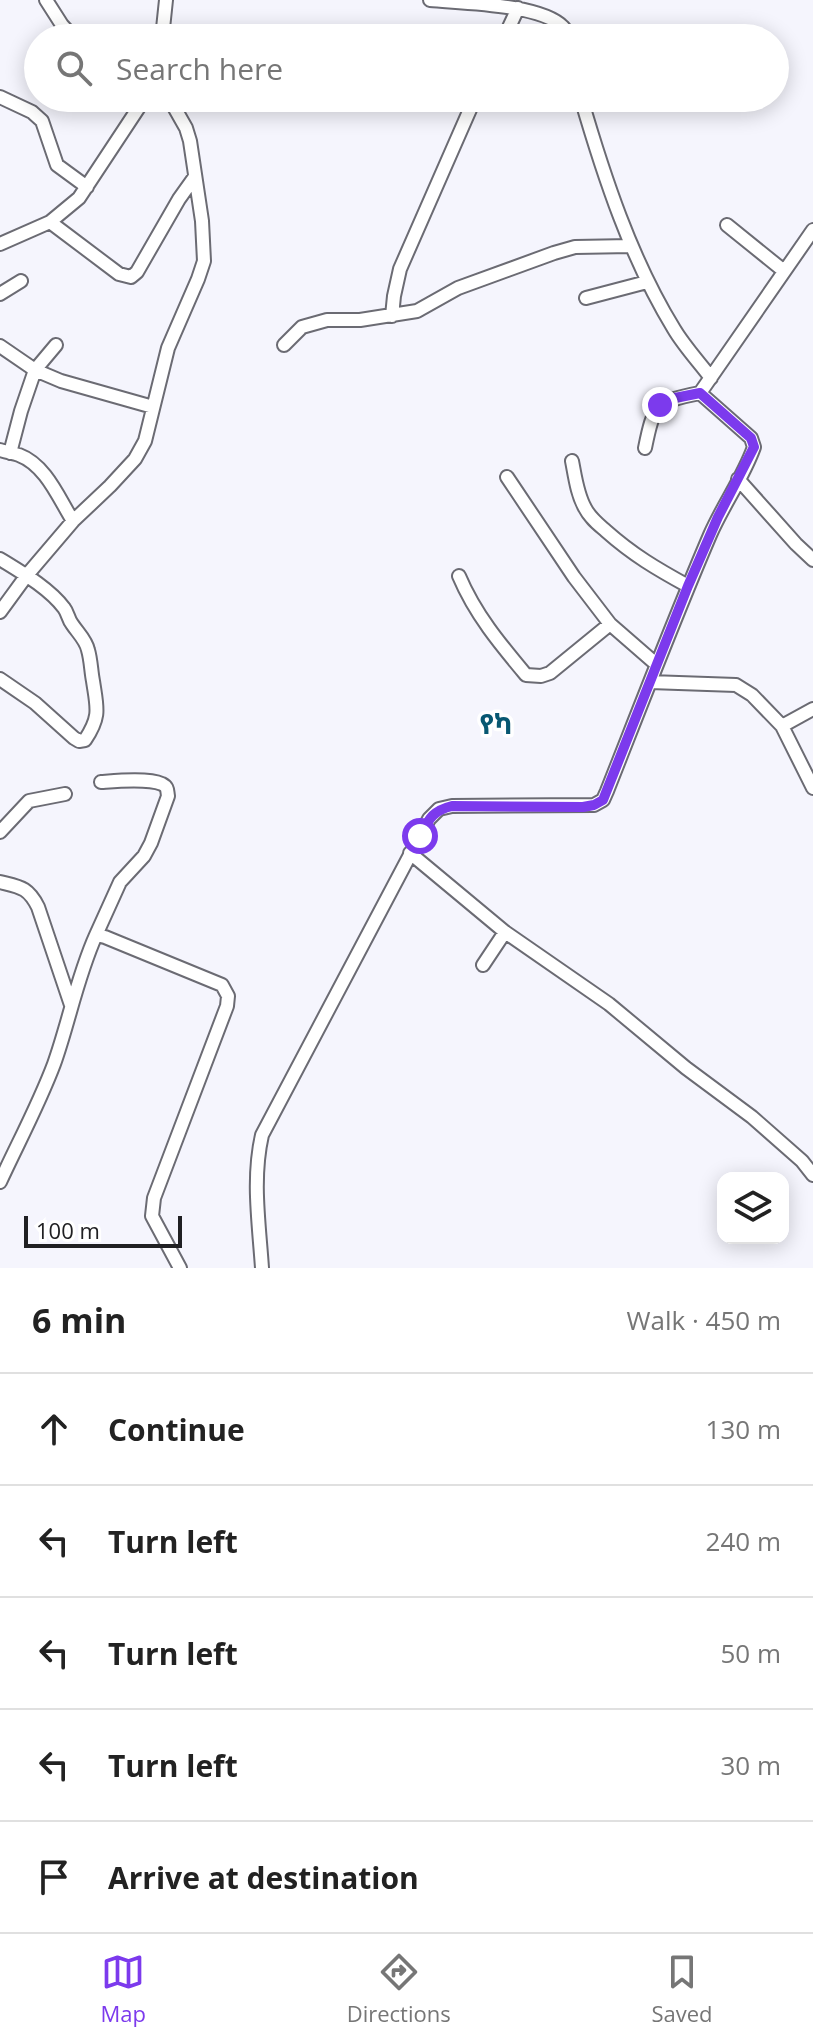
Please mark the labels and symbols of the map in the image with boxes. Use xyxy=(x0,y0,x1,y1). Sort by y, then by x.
route end xyxy=(642,387,678,423)
district label: የካ xyxy=(480,704,512,742)
route start xyxy=(402,818,438,854)
scale bar xyxy=(24,1212,182,1248)

